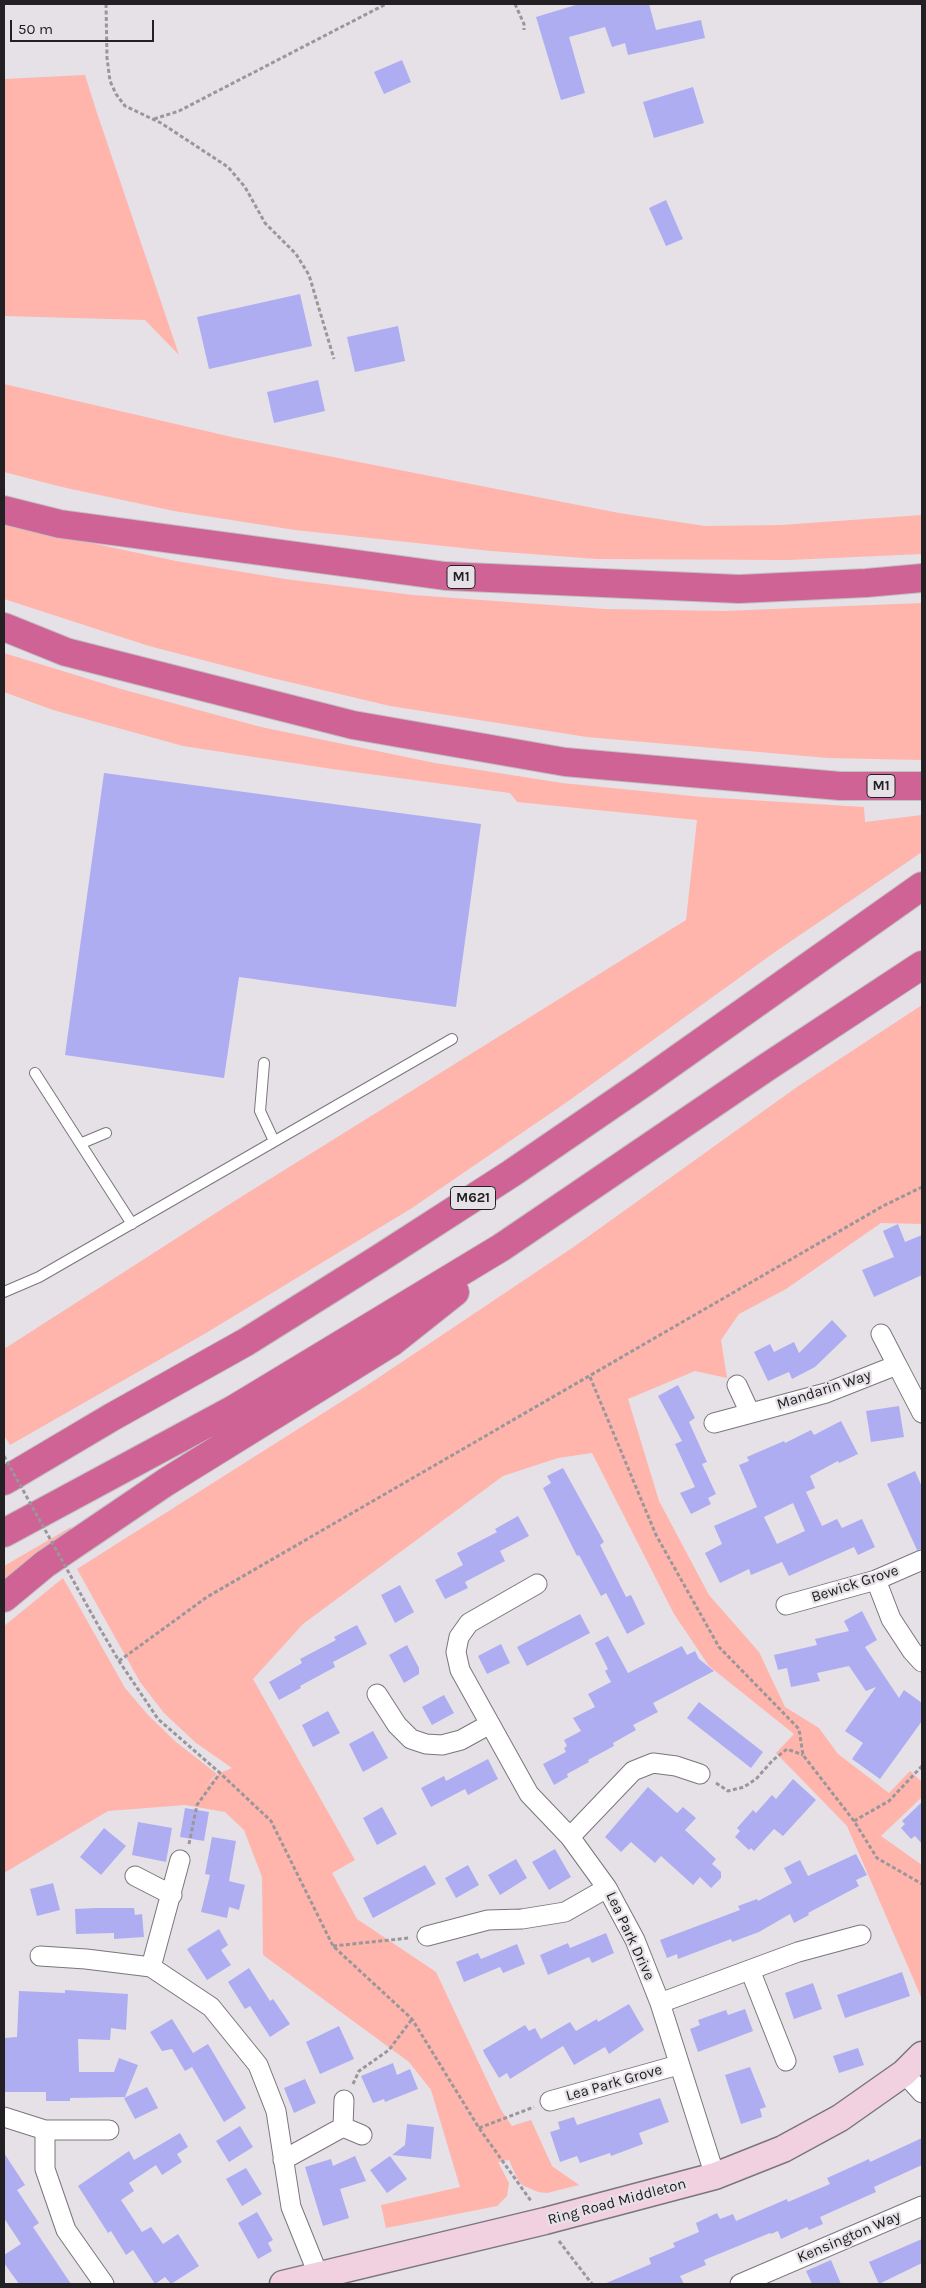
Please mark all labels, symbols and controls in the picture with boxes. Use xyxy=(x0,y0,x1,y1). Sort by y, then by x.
scale bar xyxy=(12,10,156,42)
text: 50 m xyxy=(18,20,53,38)
road number: M1 xyxy=(447,566,475,588)
road number: M1 xyxy=(867,774,895,798)
road number: M621 xyxy=(450,1186,496,1210)
street label: Mandarin Way xyxy=(775,1366,873,1414)
street label: Bewick Grove xyxy=(809,1561,901,1607)
street label: Lea Park Drive xyxy=(602,1889,658,1983)
street label: Lea Park Grove xyxy=(564,2061,664,2105)
street label: Ring Road Middleton xyxy=(546,2175,688,2229)
street label: Kensington Way xyxy=(795,2207,903,2267)

